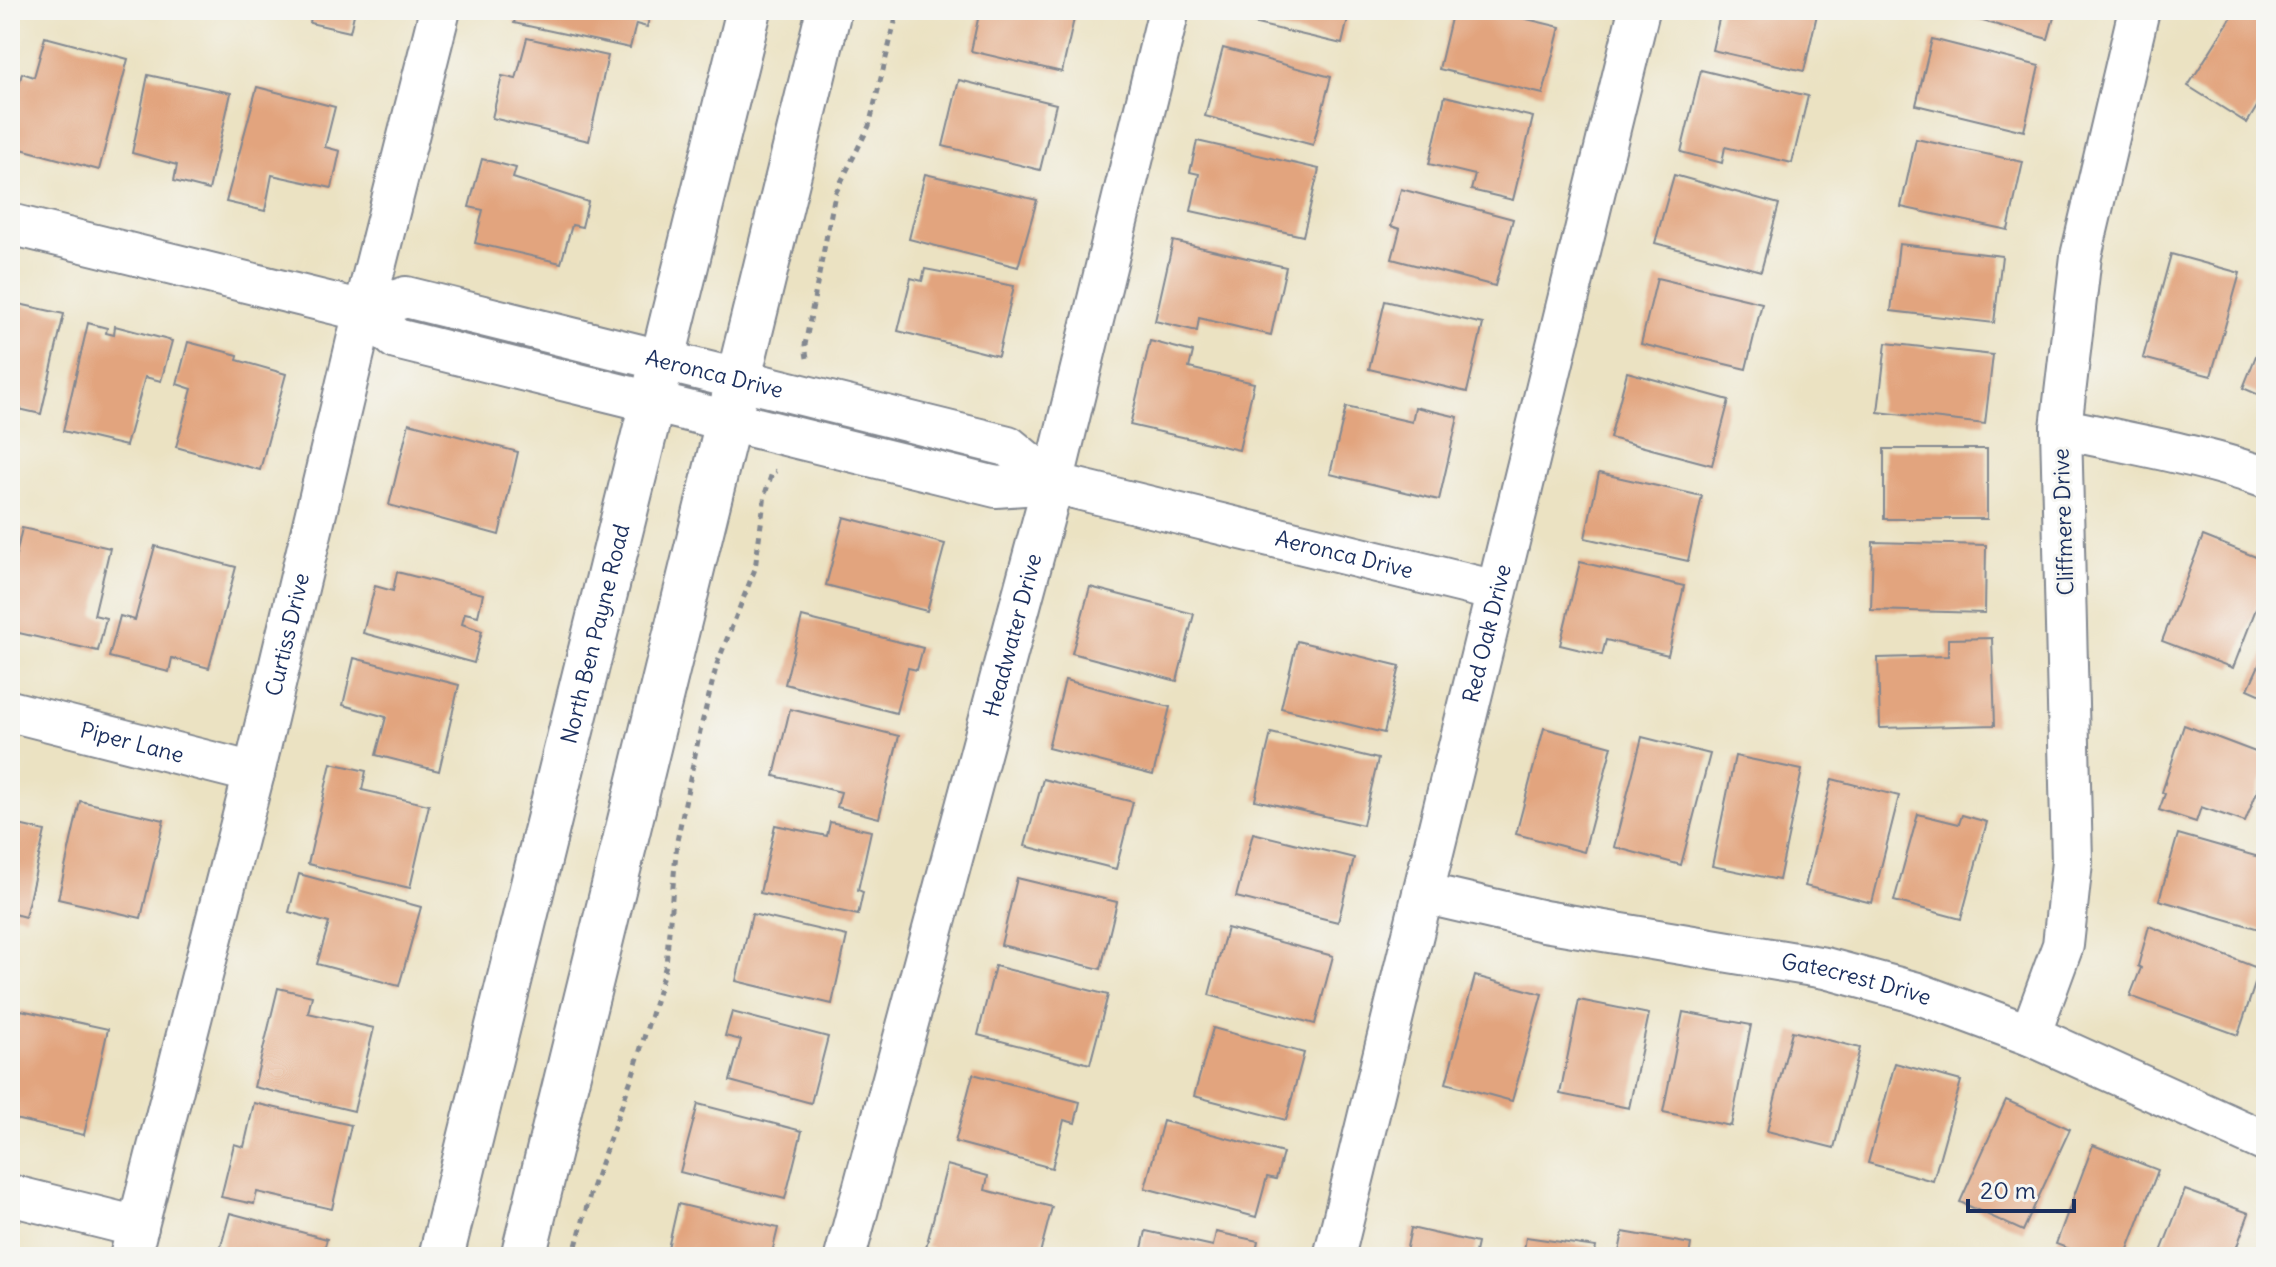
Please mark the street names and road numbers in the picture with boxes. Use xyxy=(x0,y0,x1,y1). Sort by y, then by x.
street label: Aeronca Drive xyxy=(643,343,786,404)
street label: Cliffmere Drive xyxy=(2046,448,2080,596)
street label: North Ben Payne Road xyxy=(554,521,636,746)
street label: Aeronca Drive xyxy=(1273,524,1416,584)
street label: Headwater Drive xyxy=(977,550,1047,720)
street label: Red Oak Drive xyxy=(1456,561,1517,706)
street label: Curtiss Drive xyxy=(259,570,315,699)
street label: Piper Lane xyxy=(77,715,187,769)
street label: Gatecrest Drive xyxy=(1779,947,1935,1011)

